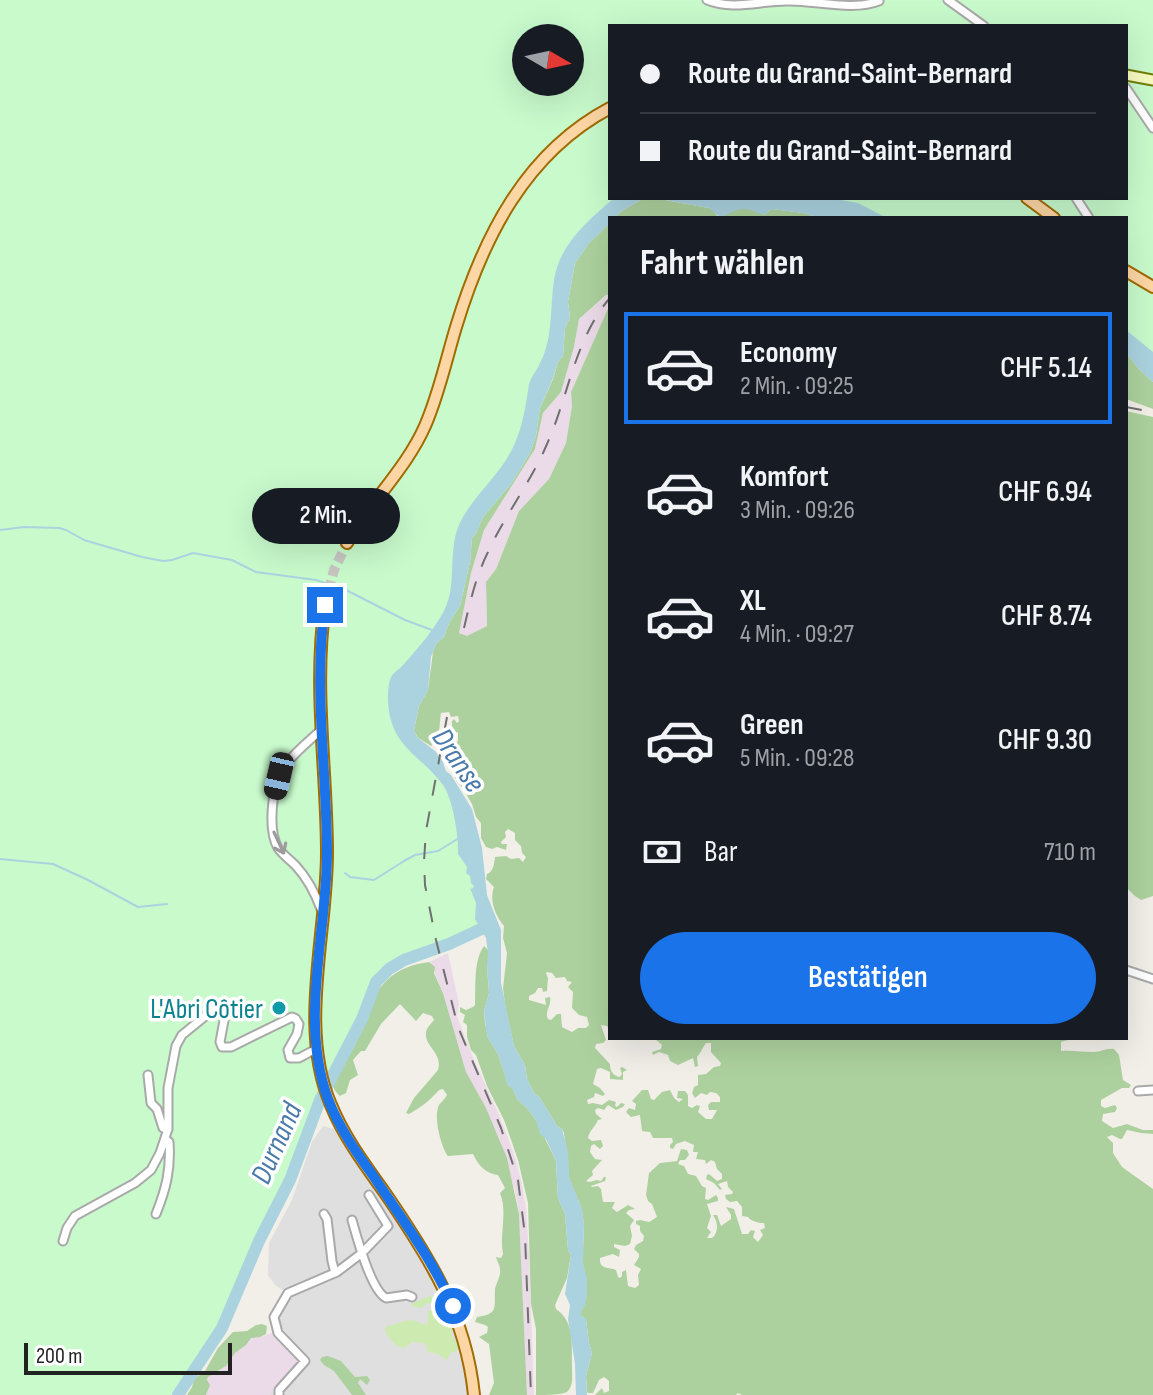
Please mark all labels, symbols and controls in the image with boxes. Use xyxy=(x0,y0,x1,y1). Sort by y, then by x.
north arrow xyxy=(512,24,584,96)
map controls xyxy=(512,24,584,96)
text: Route du Grand-Saint-Bernard xyxy=(688,56,1012,92)
text: Route du Grand-Saint-Bernard xyxy=(688,133,1012,169)
text: Fahrt wählen xyxy=(640,242,804,285)
icon: car xyxy=(644,332,716,404)
text: Economy xyxy=(740,335,837,371)
text: CHF 5.14 xyxy=(1000,350,1092,386)
text: 2 Min. · 09:25 xyxy=(740,371,854,402)
icon: car xyxy=(644,456,716,528)
text: Komfort xyxy=(740,459,829,495)
text: CHF 6.94 xyxy=(998,474,1092,510)
callout: 2 Min. xyxy=(251,489,399,545)
text: 3 Min. · 09:26 xyxy=(740,495,855,526)
text: 2 Min. xyxy=(299,500,353,531)
icon: car xyxy=(644,580,716,652)
text: XL xyxy=(740,583,766,619)
route end xyxy=(307,587,343,623)
text: CHF 8.74 xyxy=(1001,598,1092,634)
text: 4 Min. · 09:27 xyxy=(740,619,854,650)
icon: car xyxy=(644,704,716,776)
text: Green xyxy=(740,707,804,743)
water label: Dranse xyxy=(424,722,493,800)
text: CHF 9.30 xyxy=(998,722,1092,758)
text: 5 Min. · 09:28 xyxy=(740,743,854,774)
car xyxy=(262,750,296,802)
icon: cash xyxy=(640,830,684,874)
one-way arrow xyxy=(272,831,287,855)
text: Bar xyxy=(704,834,738,870)
text: 710 m xyxy=(1044,837,1096,868)
button: Bestätigen xyxy=(640,932,1096,1024)
place label: L'Abri Côtier xyxy=(150,993,263,1026)
marker: L'Abri Côtier xyxy=(270,999,288,1017)
water label: Durnand xyxy=(243,1097,311,1189)
route start xyxy=(435,1288,471,1324)
scale bar xyxy=(24,1339,232,1375)
text: 200 m xyxy=(36,1343,82,1370)

